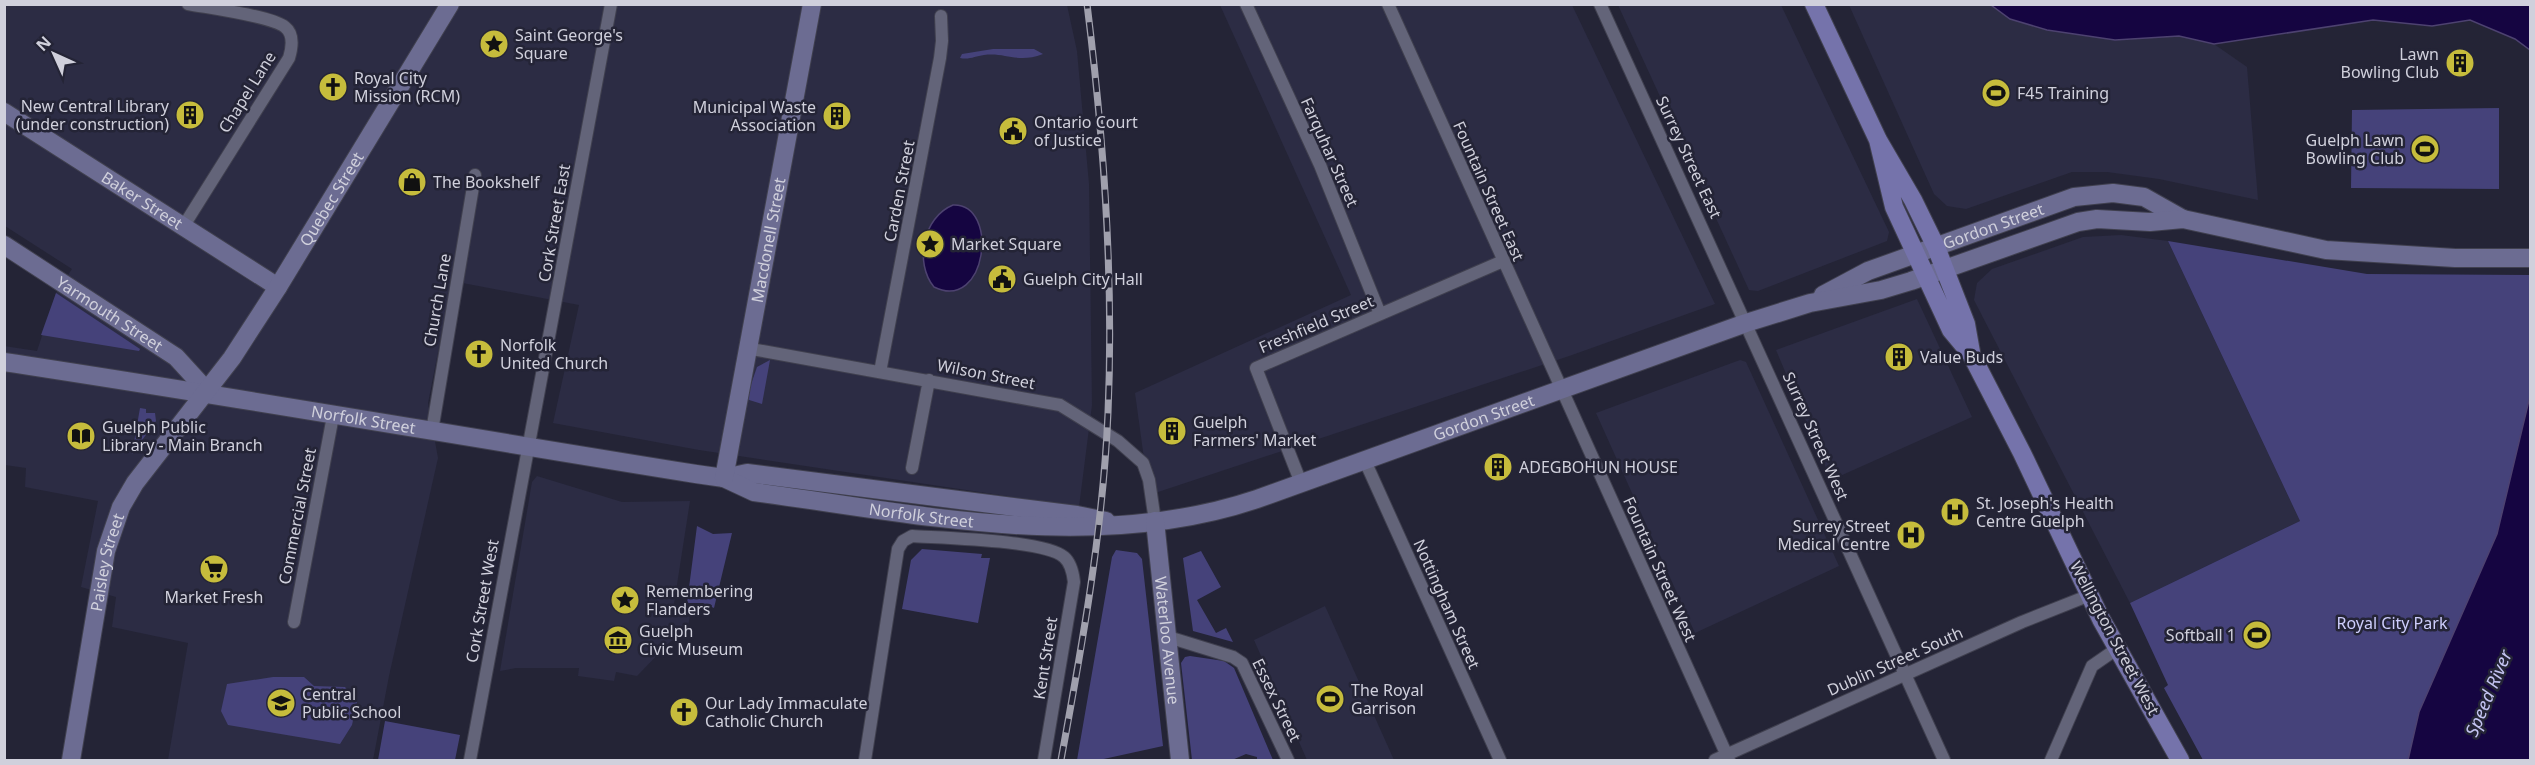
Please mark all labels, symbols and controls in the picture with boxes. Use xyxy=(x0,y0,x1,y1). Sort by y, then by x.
north arrow xyxy=(24,24,84,84)
place label: Saint George's Square xyxy=(515,24,623,64)
place icon: Saint George's Square xyxy=(478,28,510,60)
text: N xyxy=(31,31,56,56)
place label: Lawn Bowling Club xyxy=(2341,43,2439,83)
street label: Chapel Lane xyxy=(213,47,281,137)
building icon: Lawn Bowling Club xyxy=(2444,47,2476,79)
place label: Royal City Mission (RCM) xyxy=(354,67,460,107)
church icon: Royal City Mission (RCM) xyxy=(317,71,349,103)
sports icon: F45 Training xyxy=(1980,77,2012,109)
place label: F45 Training xyxy=(2017,82,2109,104)
street label: Surrey Street East xyxy=(1651,92,1727,222)
street label: Farquhar Street xyxy=(1296,94,1364,210)
place label: New Central Library (under construction) xyxy=(16,95,170,135)
place label: Municipal Waste Association xyxy=(693,96,816,136)
building icon: New Central Library (under construction) xyxy=(174,99,206,131)
building icon: Municipal Waste Association xyxy=(821,100,853,132)
place label: Ontario Court of Justice xyxy=(1034,111,1138,151)
public building icon: Ontario Court of Justice xyxy=(997,115,1029,147)
street label: Fountain Street East xyxy=(1448,118,1530,265)
place label: Guelph Lawn Bowling Club xyxy=(2306,129,2404,169)
sports icon: Guelph Lawn Bowling Club xyxy=(2409,133,2441,165)
street label: Carden Street xyxy=(878,138,920,244)
street label: Quebec Street xyxy=(294,147,369,250)
street label: Cork Street East xyxy=(533,162,575,284)
street label: Baker Street xyxy=(97,166,187,235)
shop icon: The Bookshelf xyxy=(396,166,428,198)
place label: The Bookshelf xyxy=(433,171,541,193)
street label: Macdonell Street xyxy=(746,176,791,304)
street label: Gordon Street xyxy=(1940,198,2047,254)
place icon: Market Square xyxy=(914,228,946,260)
place label: Market Square xyxy=(951,233,1061,255)
street label: Church Lane xyxy=(418,252,456,348)
public building icon: Guelph City Hall xyxy=(986,263,1018,295)
place label: Guelph City Hall xyxy=(1023,268,1143,290)
street label: Yarmouth Street xyxy=(52,271,167,357)
street label: Freshfield Street xyxy=(1255,290,1377,358)
place label: Norfolk United Church xyxy=(500,334,608,374)
church icon: Norfolk United Church xyxy=(463,338,495,370)
building icon: Value Buds xyxy=(1883,341,1915,373)
place label: Value Buds xyxy=(1920,346,2003,368)
street label: Wilson Street xyxy=(935,354,1037,394)
street label: Surrey Street West xyxy=(1778,368,1854,504)
street label: Gordon Street xyxy=(1430,389,1537,446)
street label: Norfolk Street xyxy=(310,400,417,439)
place label: Guelph Farmers' Market xyxy=(1193,411,1317,451)
building icon: Guelph Farmers' Market xyxy=(1156,415,1188,447)
place label: Guelph Public Library - Main Branch xyxy=(102,416,263,456)
library icon: Guelph Public Library - Main Branch xyxy=(65,420,97,452)
street label: Commercial Street xyxy=(273,446,321,586)
building icon: ADEGBOHUN HOUSE xyxy=(1482,451,1514,483)
place label: ADEGBOHUN HOUSE xyxy=(1519,456,1678,478)
place label: St. Joseph's Health Centre Guelph xyxy=(1976,492,2114,532)
street label: Fountain Street West xyxy=(1618,493,1702,645)
hospital icon: St. Joseph's Health Centre Guelph xyxy=(1939,496,1971,528)
street label: Norfolk Street xyxy=(867,498,975,533)
street label: Paisley Street xyxy=(85,510,129,613)
place label: Surrey Street Medical Centre xyxy=(1777,515,1890,555)
hospital icon: Surrey Street Medical Centre xyxy=(1895,519,1927,551)
street label: Nottingham Street xyxy=(1408,536,1486,673)
street label: Cork Street West xyxy=(460,537,504,664)
supermarket icon: Market Fresh xyxy=(198,553,230,585)
street label: Wellington Street West xyxy=(2065,557,2165,719)
street label: Waterloo Avenue xyxy=(1150,575,1185,706)
place label: Remembering Flanders xyxy=(646,580,753,620)
place icon: Remembering Flanders xyxy=(609,584,641,616)
place label: Market Fresh xyxy=(165,586,263,608)
park label: Royal City Park xyxy=(2337,612,2448,634)
street label: Kent Street xyxy=(1028,615,1062,701)
sports icon: Softball 1 xyxy=(2241,619,2273,651)
place label: Guelph Civic Museum xyxy=(639,620,743,660)
street label: Dublin Street South xyxy=(1824,621,1966,701)
museum icon: Guelph Civic Museum xyxy=(602,624,634,656)
place label: Softball 1 xyxy=(2166,624,2236,646)
water label: Speed River xyxy=(2459,645,2517,740)
street label: Essex Street xyxy=(1247,655,1307,746)
place label: The Royal Garrison xyxy=(1351,679,1424,719)
place label: Central Public School xyxy=(302,683,401,723)
sports icon: The Royal Garrison xyxy=(1314,683,1346,715)
school or university icon: Central Public School xyxy=(265,687,297,719)
place label: Our Lady Immaculate Catholic Church xyxy=(705,692,867,732)
church icon: Our Lady Immaculate Catholic Church xyxy=(668,696,700,728)

